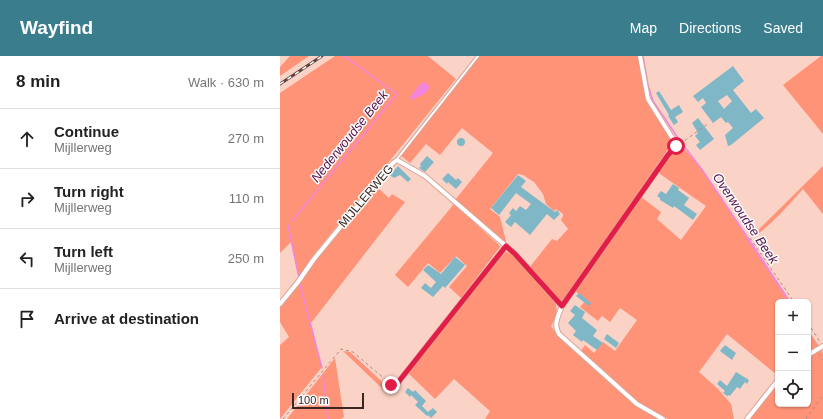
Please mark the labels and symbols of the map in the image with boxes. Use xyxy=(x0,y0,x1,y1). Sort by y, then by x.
water label: Nederwoudse Beek xyxy=(308,86,392,185)
route start xyxy=(667,137,685,155)
street label: MIJLLERWEG xyxy=(336,162,396,230)
water label: Overwoudse Beek xyxy=(710,170,782,268)
route end xyxy=(382,376,400,394)
scale bar xyxy=(292,391,364,410)

